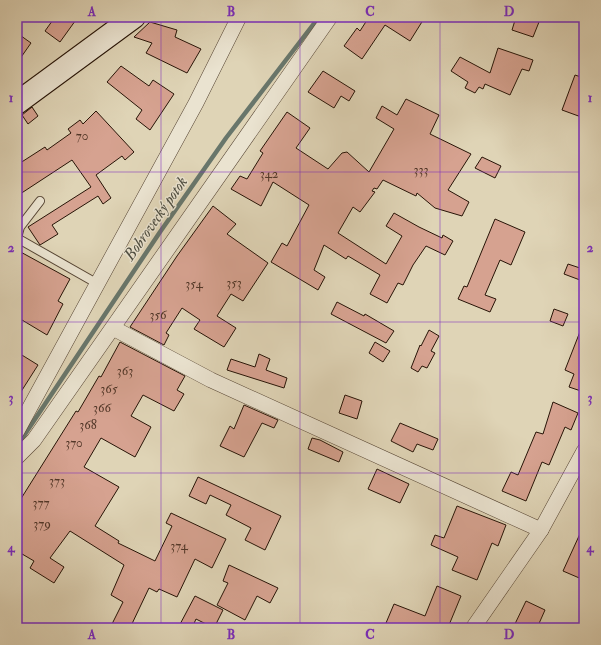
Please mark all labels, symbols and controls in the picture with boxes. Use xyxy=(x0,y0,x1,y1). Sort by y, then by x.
text: A xyxy=(87,4,97,20)
text: B xyxy=(227,4,235,20)
text: C xyxy=(365,4,375,20)
text: D xyxy=(504,4,515,20)
text: 1 xyxy=(9,90,14,106)
text: 1 xyxy=(588,90,593,106)
house number: 70 xyxy=(76,128,88,144)
house number: 333 xyxy=(414,162,428,178)
house number: 342 xyxy=(260,166,279,182)
water label: Bobrovecký potok xyxy=(119,172,192,265)
text: 2 xyxy=(8,240,15,256)
text: 2 xyxy=(587,240,594,256)
house number: 353 xyxy=(226,275,242,291)
house number: 354 xyxy=(185,276,204,292)
house number: 356 xyxy=(149,307,168,323)
house number: 363 xyxy=(117,363,133,379)
house number: 365 xyxy=(100,381,118,397)
text: 3 xyxy=(9,390,14,406)
text: 3 xyxy=(588,390,593,406)
house number: 366 xyxy=(93,400,112,416)
house number: 368 xyxy=(79,417,97,433)
house number: 370 xyxy=(65,435,83,451)
house number: 373 xyxy=(49,473,65,489)
house number: 377 xyxy=(33,495,49,511)
house number: 379 xyxy=(33,516,51,532)
house number: 374 xyxy=(170,538,189,554)
text: 4 xyxy=(6,540,15,556)
text: 4 xyxy=(585,540,594,556)
text: A xyxy=(87,627,97,643)
text: B xyxy=(227,627,235,643)
text: C xyxy=(365,627,375,643)
text: D xyxy=(504,627,515,643)

